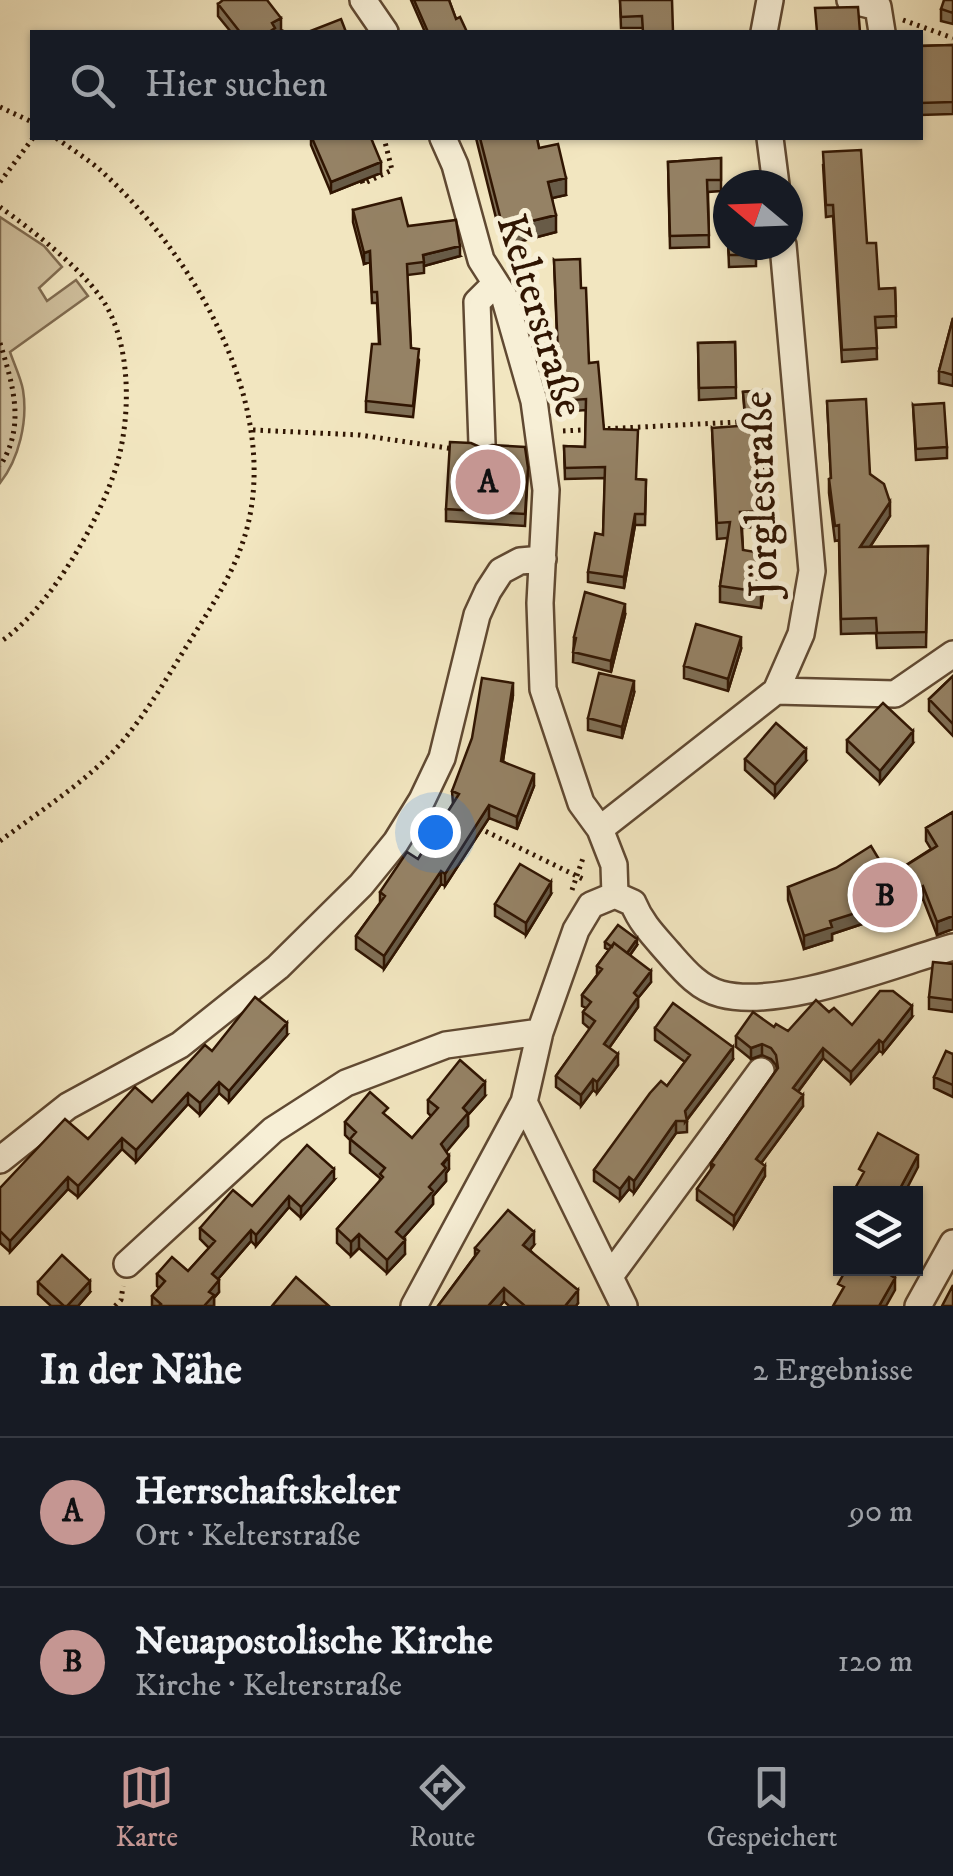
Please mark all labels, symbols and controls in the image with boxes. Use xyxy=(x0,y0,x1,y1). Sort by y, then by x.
search box xyxy=(30,30,923,140)
icon: search xyxy=(65,58,120,113)
text: Hier suchen xyxy=(145,61,328,109)
north arrow xyxy=(713,170,803,260)
street label: Kelterstraße xyxy=(484,208,595,423)
street label: Jörglestraße xyxy=(732,390,792,602)
pin: A xyxy=(456,444,520,520)
your location xyxy=(410,807,461,858)
pin: B xyxy=(852,858,918,932)
map controls xyxy=(833,1186,923,1276)
button: layers xyxy=(833,1186,923,1276)
text: In der Nähe xyxy=(40,1345,242,1397)
text: 2 Ergebnisse xyxy=(753,1351,913,1391)
text: Herrschaftskelter xyxy=(135,1468,400,1516)
text: A xyxy=(62,1492,83,1532)
text: 90 m xyxy=(849,1492,913,1532)
text: Ort · Kelterstraße xyxy=(135,1516,361,1556)
text: Neuapostolische Kirche xyxy=(135,1618,493,1666)
text: B xyxy=(62,1642,83,1682)
text: 120 m xyxy=(837,1642,913,1682)
text: Kirche · Kelterstraße xyxy=(135,1666,402,1706)
tab: Karte xyxy=(116,1760,178,1855)
tab: Route xyxy=(409,1760,475,1855)
tab: Gespeichert xyxy=(706,1760,837,1855)

